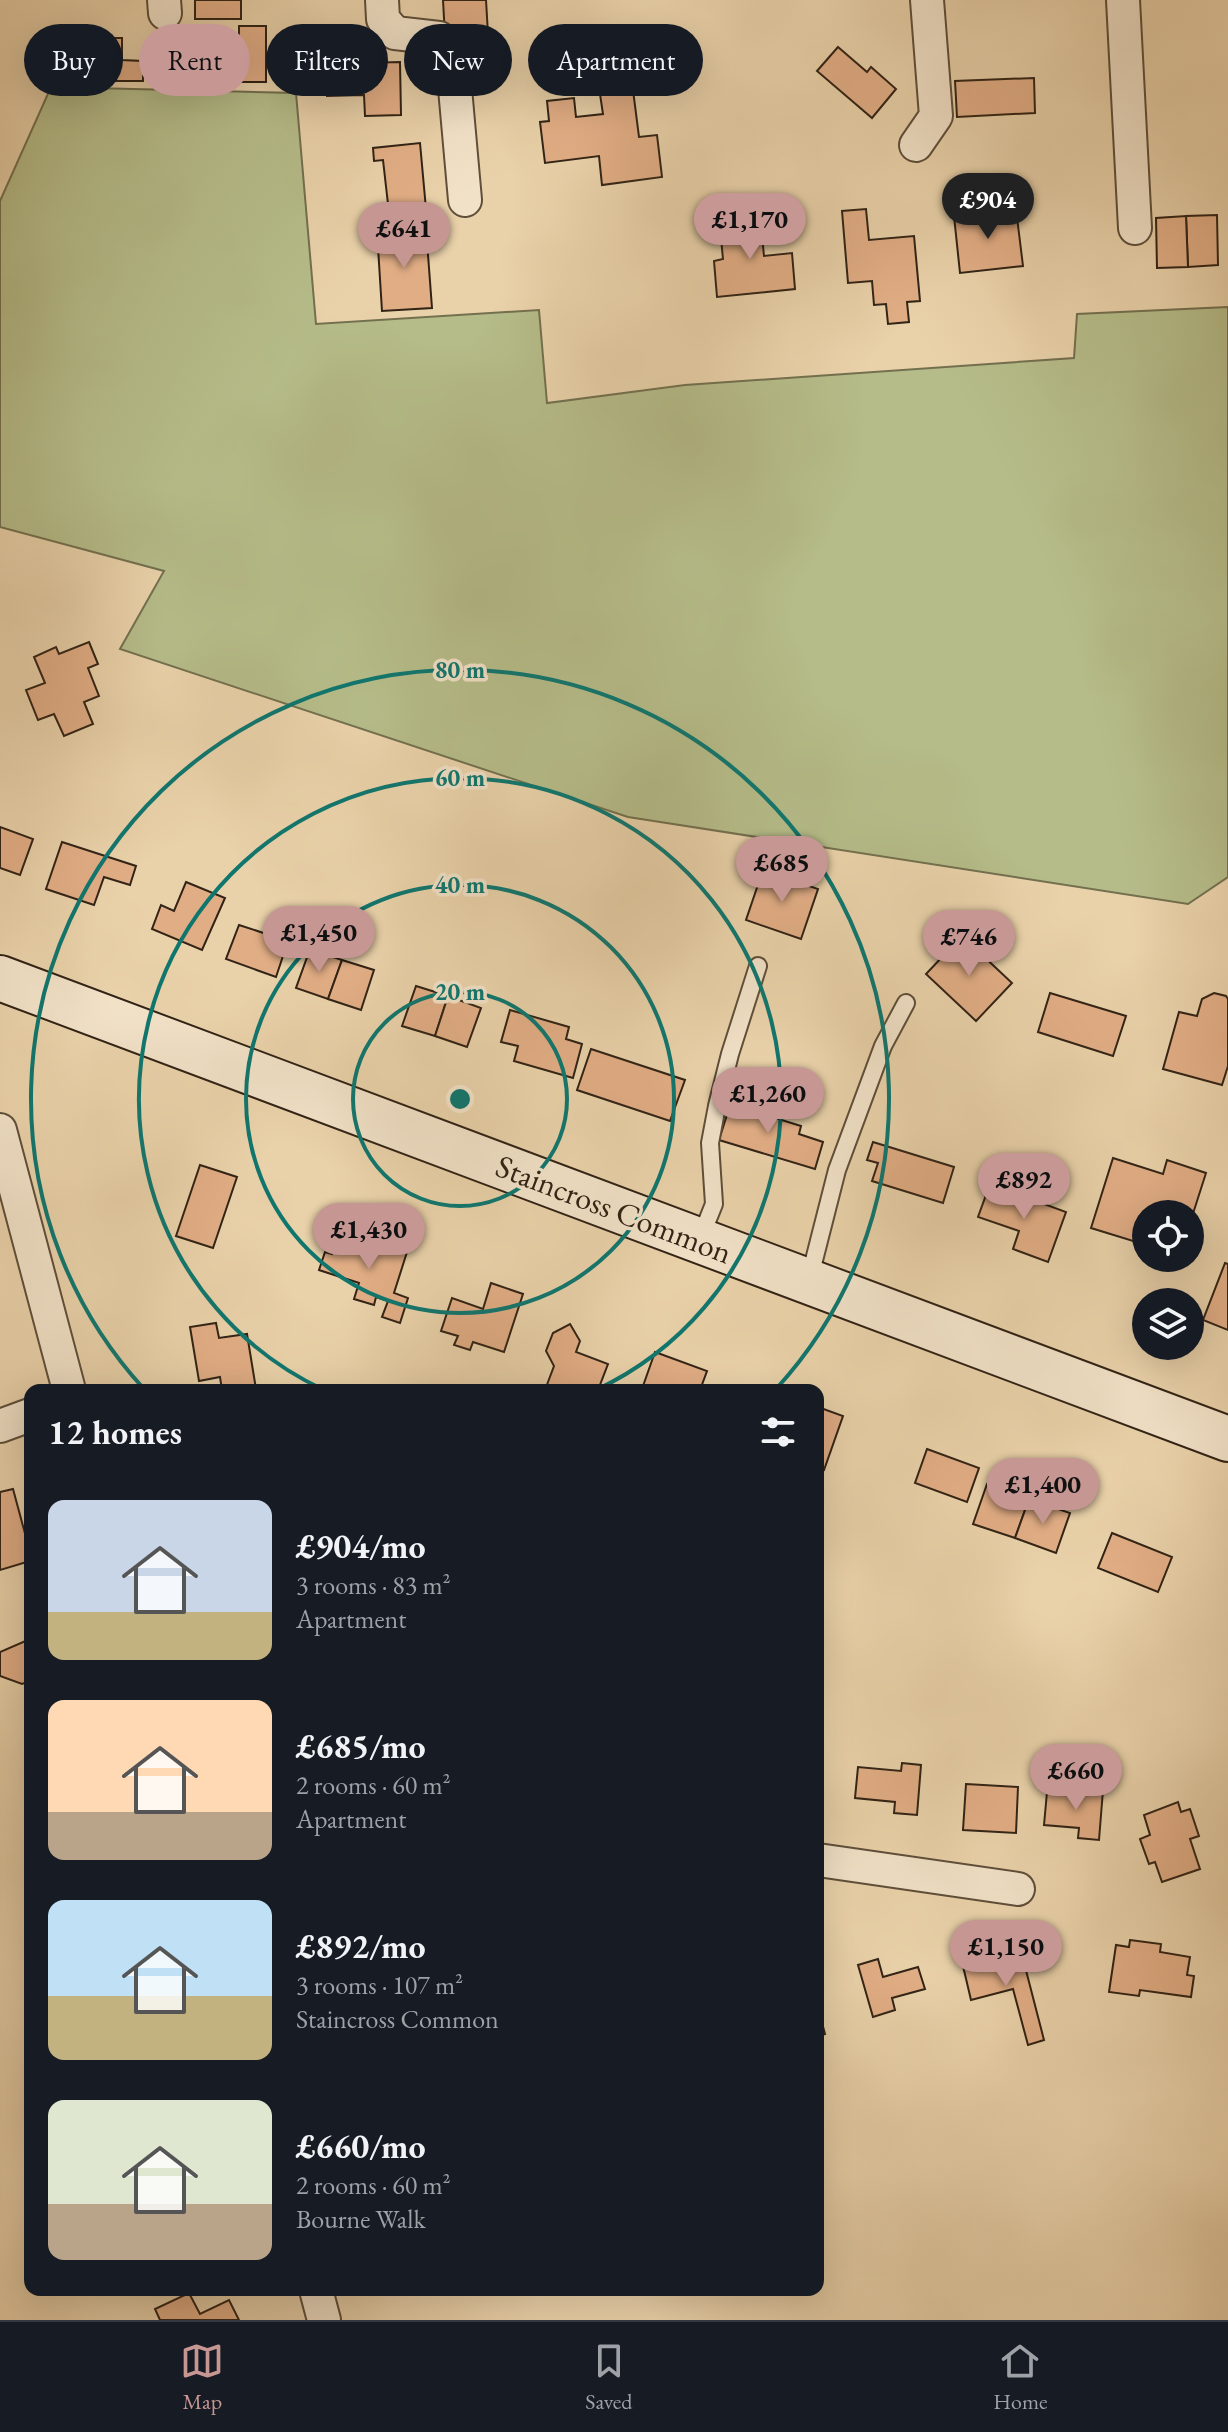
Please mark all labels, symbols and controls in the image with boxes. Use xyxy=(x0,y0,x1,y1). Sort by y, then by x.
chip: Buy xyxy=(24,24,123,96)
chip: Rent xyxy=(139,24,250,96)
chip: Filters xyxy=(266,24,388,96)
chip: New xyxy=(404,24,512,96)
chip: Apartment xyxy=(528,24,703,96)
pin: £904 xyxy=(941,173,1035,241)
text: £904 xyxy=(960,182,1016,216)
pin: £1,170 xyxy=(685,193,815,261)
pin: £641 xyxy=(357,202,451,270)
text: £1,170 xyxy=(712,202,788,236)
text: £641 xyxy=(376,211,432,245)
text: 80 m xyxy=(435,654,485,685)
text: 60 m xyxy=(435,762,485,793)
pin: £685 xyxy=(735,836,829,904)
text: £685 xyxy=(754,845,810,879)
text: 40 m xyxy=(435,869,485,900)
pin: £1,450 xyxy=(254,906,384,974)
pin: £746 xyxy=(922,910,1016,978)
text: £1,450 xyxy=(281,915,357,949)
text: £746 xyxy=(941,919,997,953)
text: 20 m xyxy=(435,976,485,1007)
pin: £1,260 xyxy=(703,1067,833,1135)
text: £1,260 xyxy=(730,1076,806,1110)
centre of rings xyxy=(446,1085,474,1113)
street label: Staincross Common xyxy=(490,1145,738,1273)
pin: £892 xyxy=(977,1153,1071,1221)
text: £892 xyxy=(996,1162,1052,1196)
map controls xyxy=(1132,1200,1204,1360)
button: locate xyxy=(1132,1200,1204,1272)
pin: £1,430 xyxy=(304,1203,434,1271)
text: £1,430 xyxy=(331,1212,407,1246)
button: layers xyxy=(1132,1288,1204,1360)
text: 12 homes xyxy=(48,1410,182,1454)
icon: filters xyxy=(756,1410,800,1454)
pin: £1,400 xyxy=(978,1458,1108,1526)
text: £1,400 xyxy=(1005,1467,1081,1501)
text: £904/mo xyxy=(296,1524,426,1568)
icon: home xyxy=(112,1532,208,1628)
text: 3 rooms · 83 m² xyxy=(296,1568,451,1602)
text: Apartment xyxy=(296,1602,406,1636)
text: £685/mo xyxy=(296,1724,426,1768)
icon: home xyxy=(112,1732,208,1828)
pin: £660 xyxy=(1029,1744,1123,1812)
text: £660 xyxy=(1048,1753,1104,1787)
text: 2 rooms · 60 m² xyxy=(296,1768,451,1802)
text: Apartment xyxy=(296,1802,406,1836)
pin: £1,150 xyxy=(941,1920,1071,1988)
text: £892/mo xyxy=(296,1924,426,1968)
text: £1,150 xyxy=(968,1929,1044,1963)
icon: home xyxy=(112,1932,208,2028)
text: 3 rooms · 107 m² xyxy=(296,1968,463,2002)
text: Staincross Common xyxy=(296,2002,499,2036)
text: £660/mo xyxy=(296,2124,426,2168)
icon: home xyxy=(112,2132,208,2228)
text: 2 rooms · 60 m² xyxy=(296,2168,451,2202)
text: Bourne Walk xyxy=(296,2202,426,2236)
tab: Map xyxy=(180,2339,224,2416)
tab: Saved xyxy=(585,2339,632,2416)
tab: Home xyxy=(993,2339,1048,2416)

